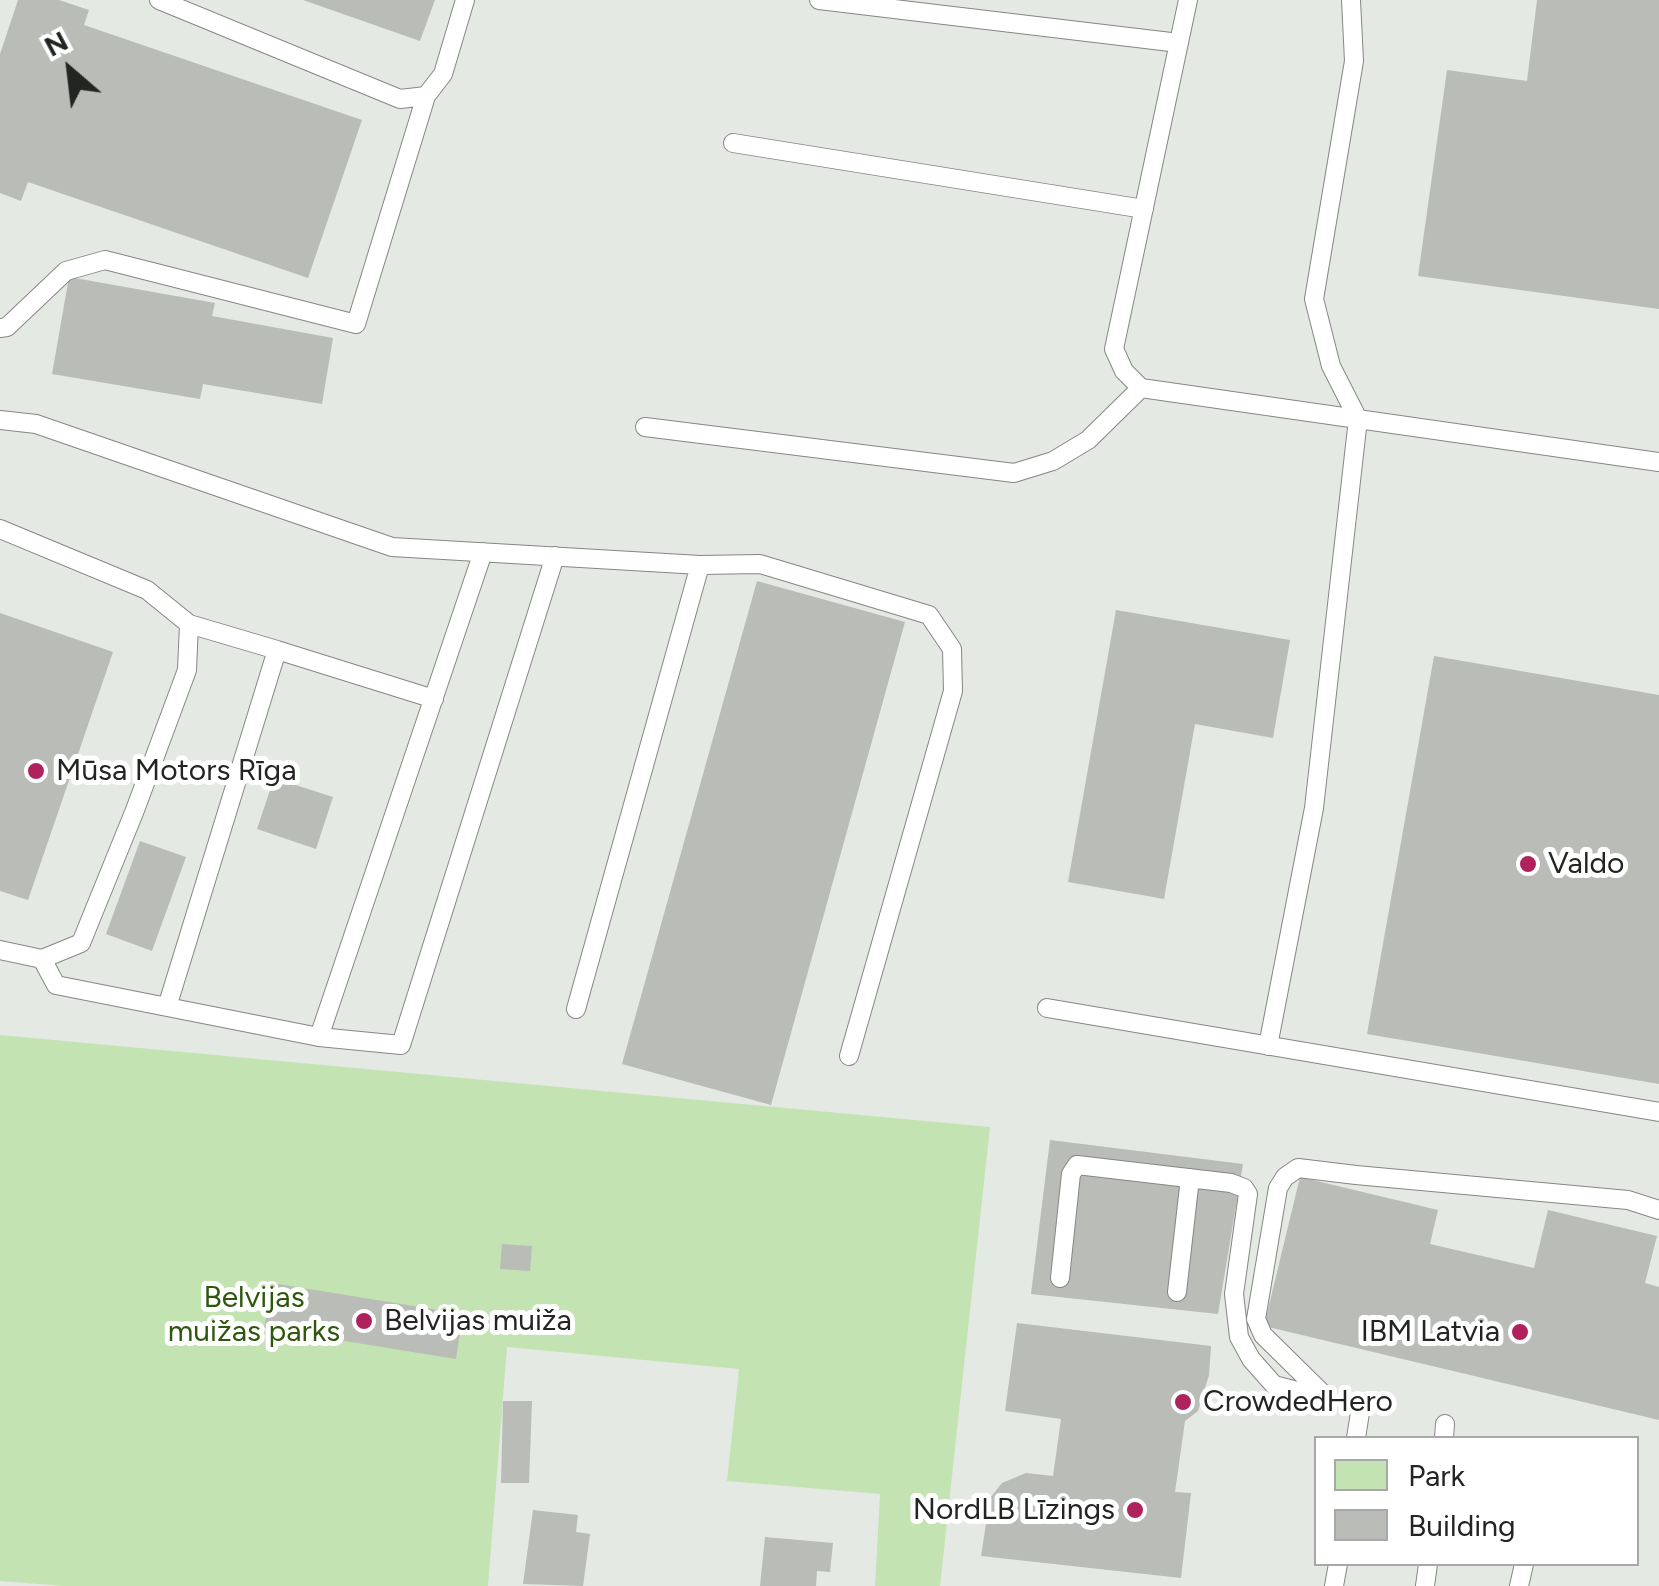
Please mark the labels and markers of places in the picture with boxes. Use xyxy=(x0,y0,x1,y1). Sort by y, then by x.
place label: Mūsa Motors Rīga xyxy=(56,753,296,789)
marker: Mūsa Motors Rīga xyxy=(25,760,47,782)
place label: Valdo xyxy=(1548,846,1624,882)
marker: Valdo xyxy=(1517,853,1539,875)
place label: Belvijas muiža xyxy=(384,1303,572,1339)
marker: Belvijas muiža xyxy=(353,1310,375,1332)
place label: IBM Latvia xyxy=(1361,1314,1500,1350)
marker: IBM Latvia xyxy=(1509,1321,1531,1343)
place label: CrowdedHero xyxy=(1203,1384,1393,1420)
marker: CrowdedHero xyxy=(1172,1391,1194,1413)
place label: NordLB Līzings xyxy=(913,1492,1115,1528)
marker: NordLB Līzings xyxy=(1124,1499,1146,1521)

